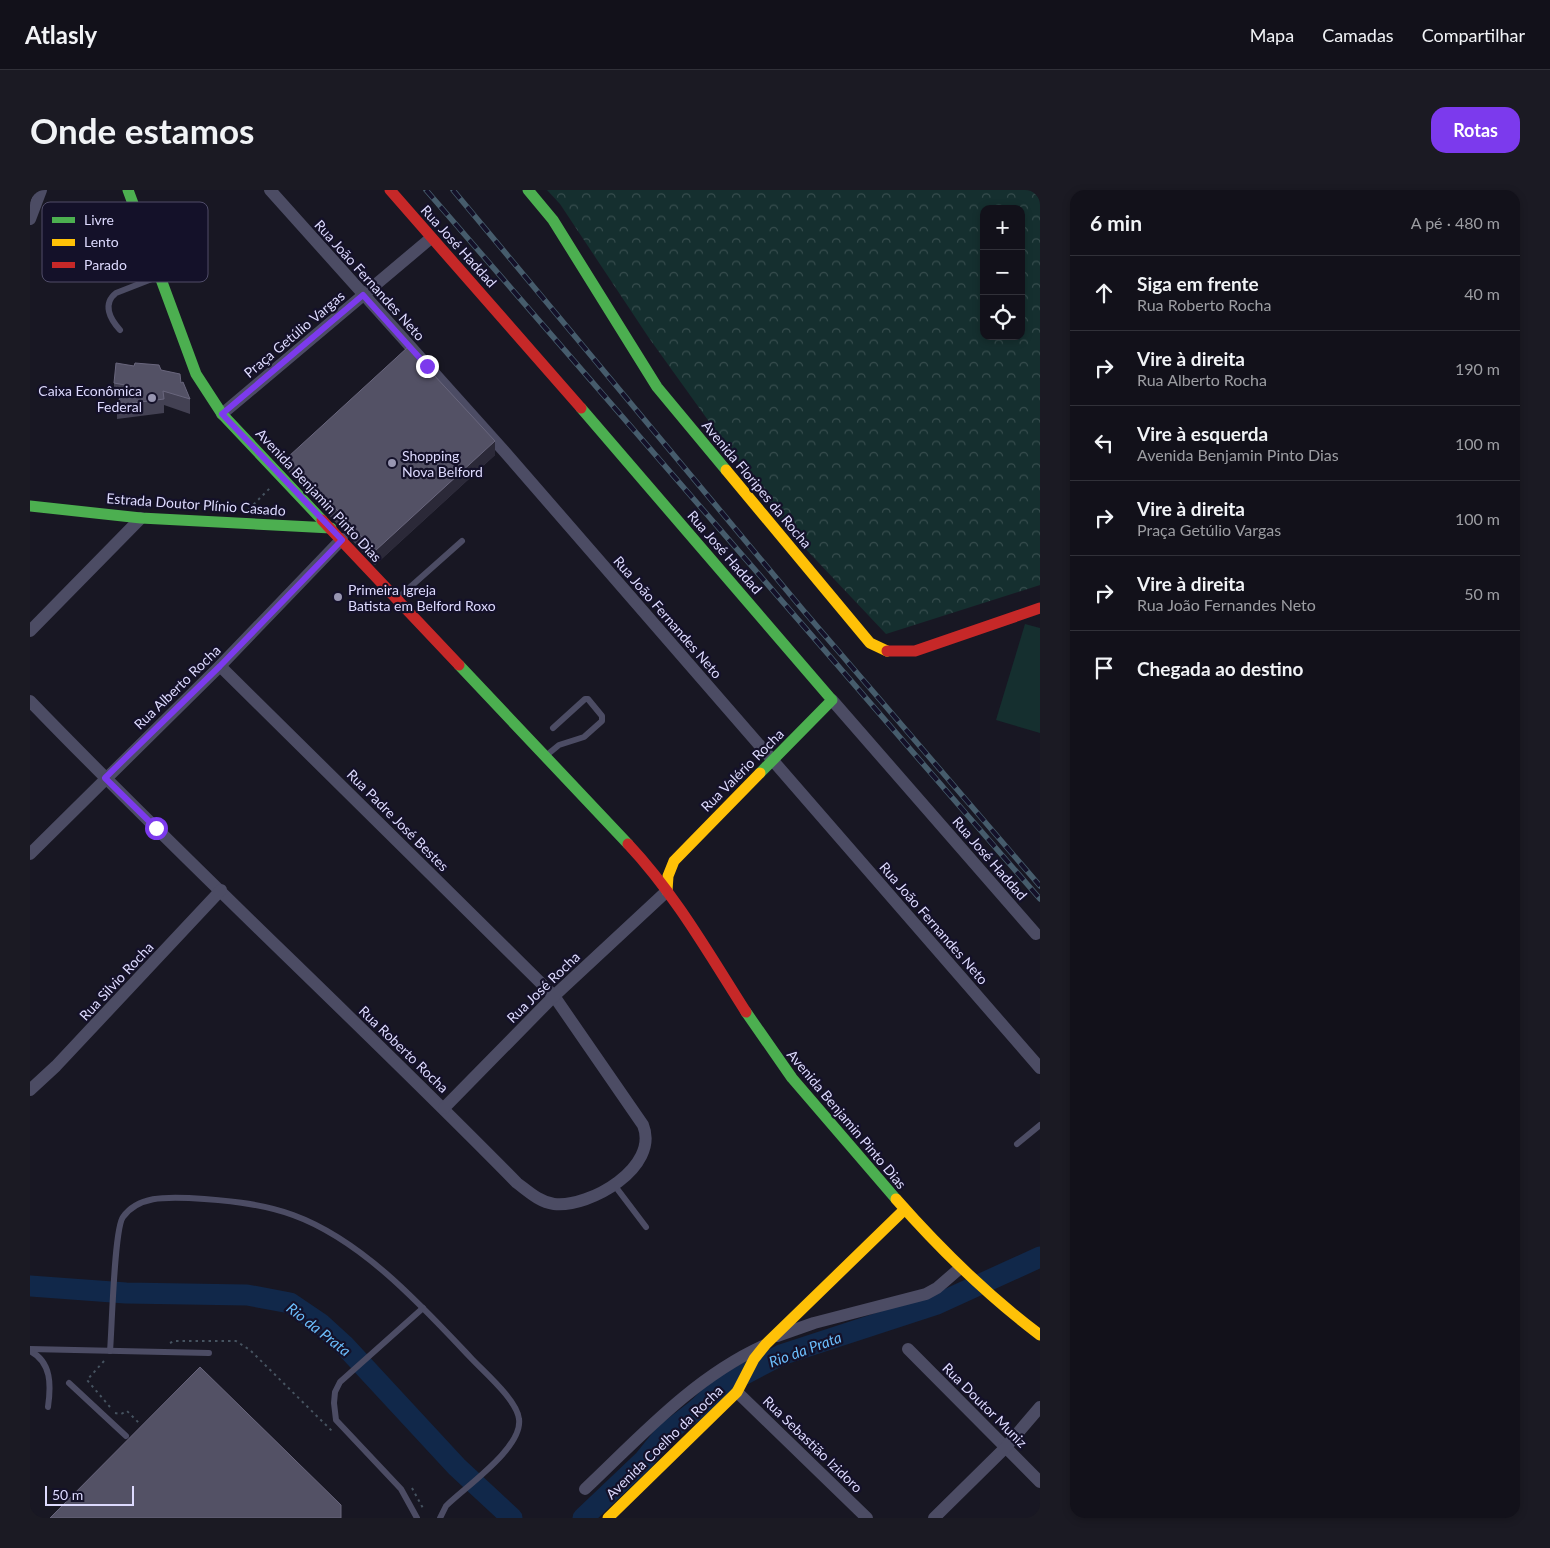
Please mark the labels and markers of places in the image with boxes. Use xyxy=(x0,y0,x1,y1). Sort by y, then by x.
place label: Caixa Econômica Federal xyxy=(38,382,142,415)
marker: Caixa Econômica Federal xyxy=(146,392,158,404)
place label: Shopping Nova Belford xyxy=(402,447,483,480)
marker: Shopping Nova Belford xyxy=(386,457,398,469)
place label: Primeira Igreja Batista em Belford Roxo xyxy=(348,581,496,614)
marker: Primeira Igreja Batista em Belford Roxo xyxy=(332,591,344,603)

